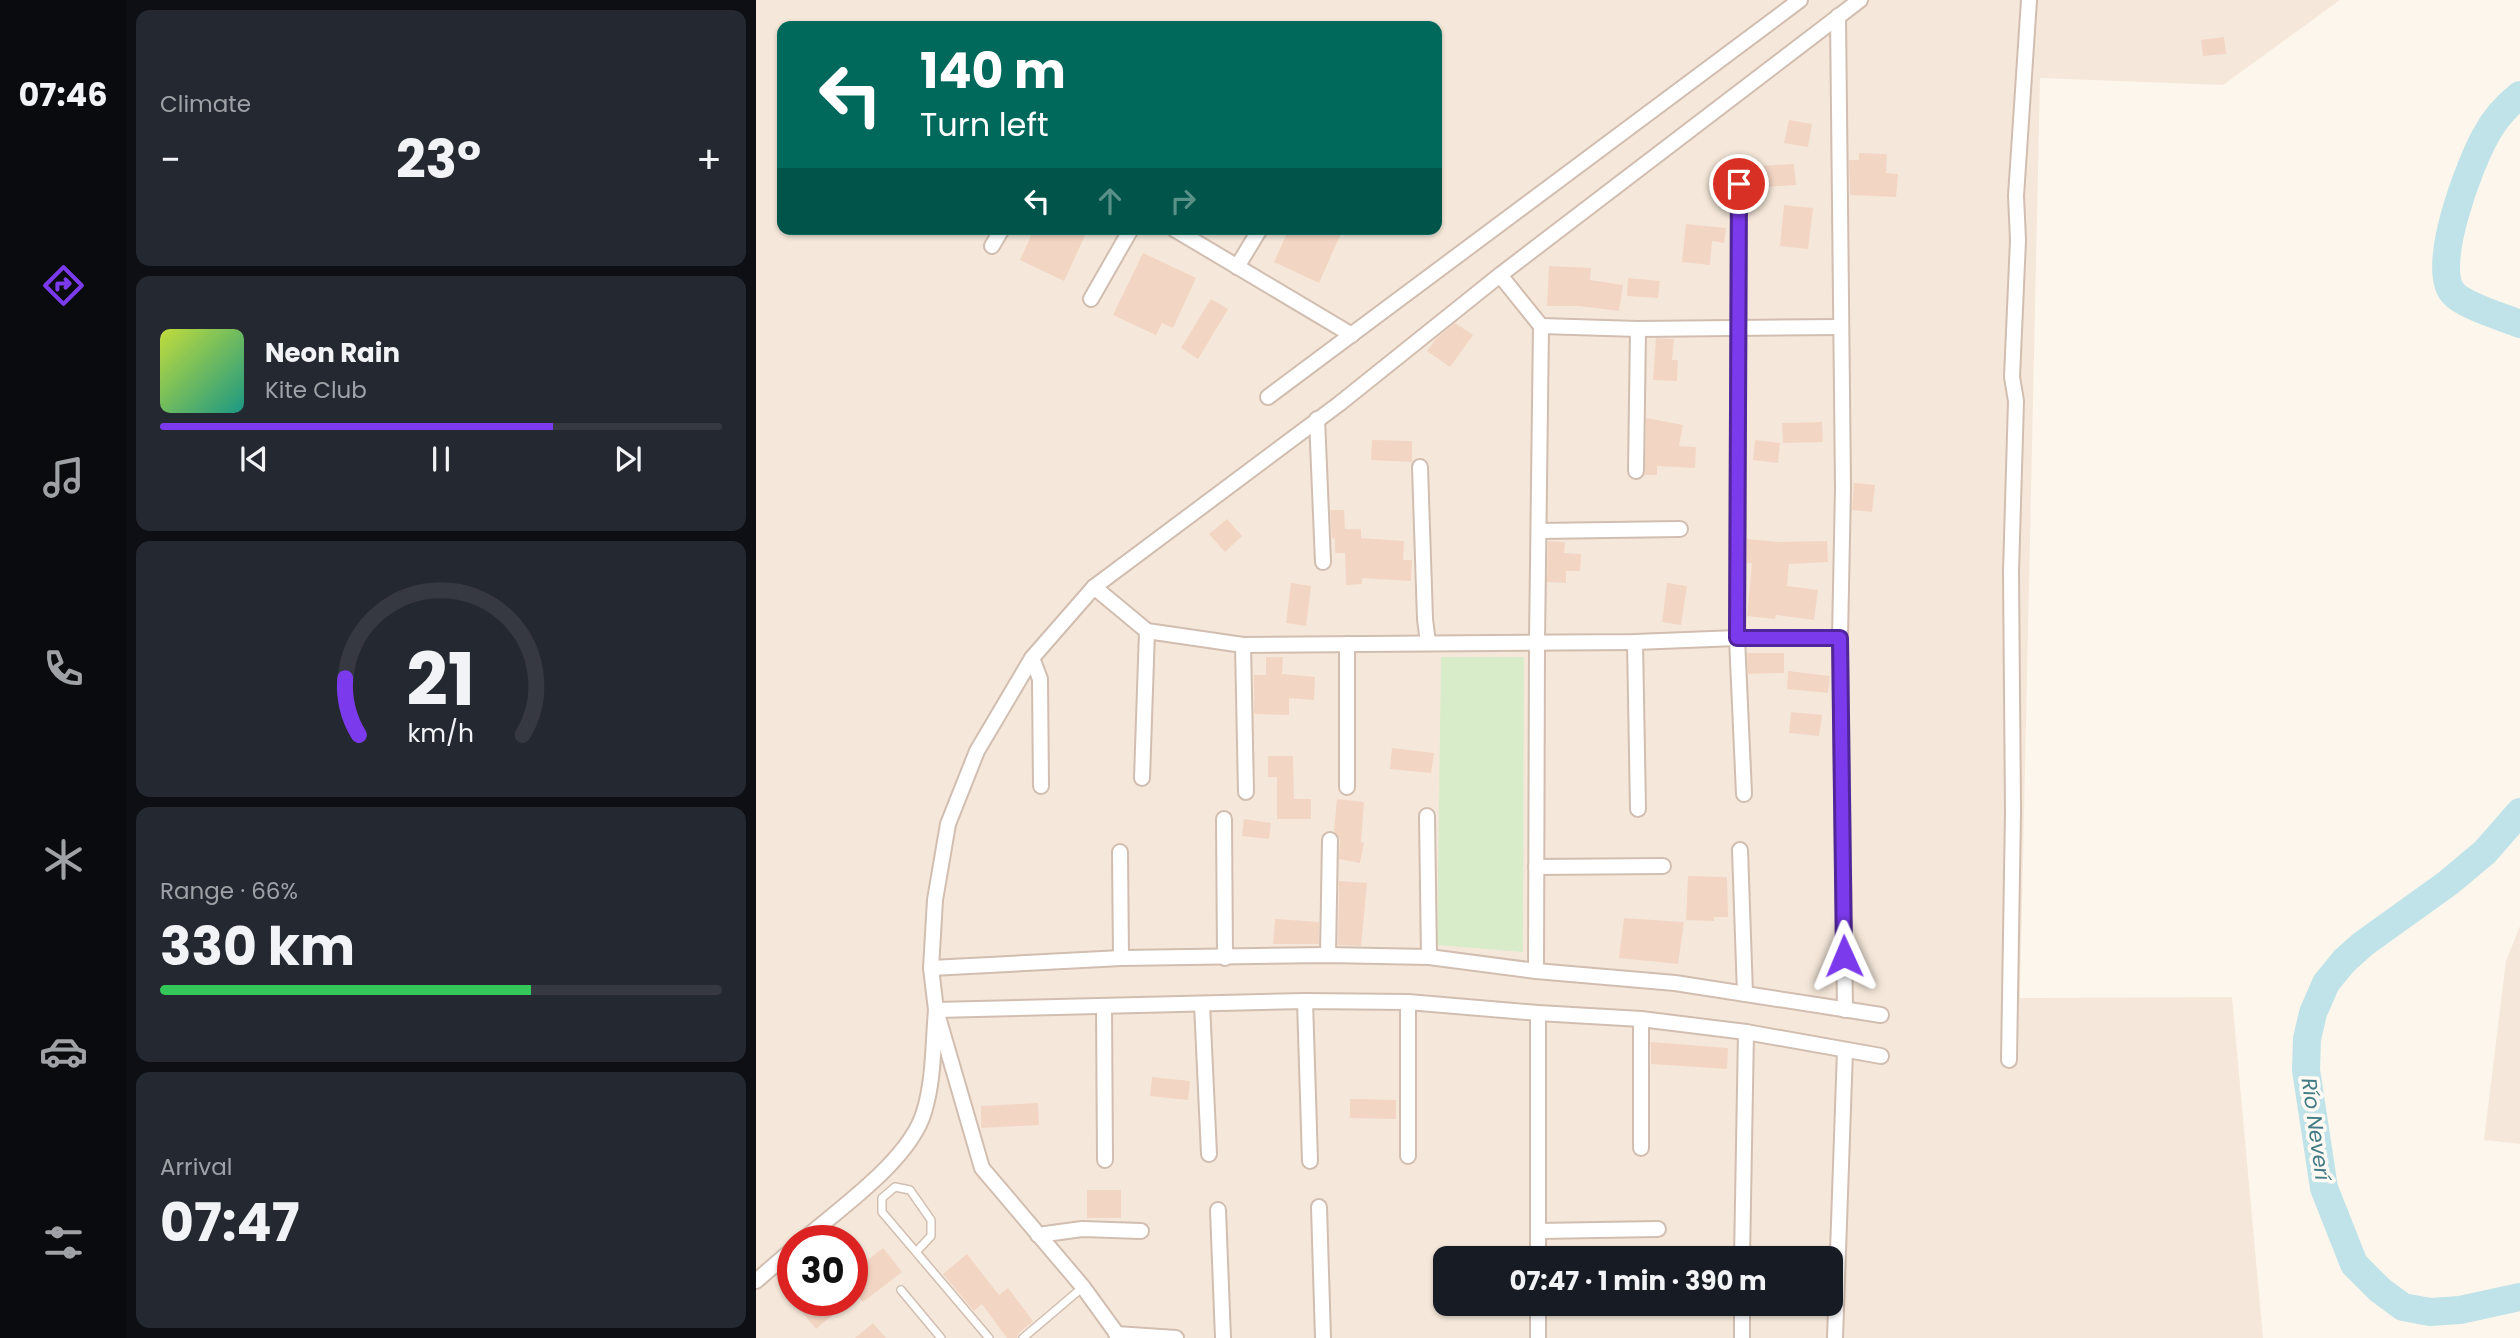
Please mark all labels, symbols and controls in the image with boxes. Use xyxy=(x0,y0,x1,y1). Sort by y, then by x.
text: 140 m xyxy=(920,37,1066,105)
icon: left xyxy=(805,49,896,140)
text: 07:46 xyxy=(18,72,108,117)
text: Climate xyxy=(160,88,251,120)
text: Turn left xyxy=(920,102,1049,147)
text: 23° xyxy=(396,123,481,196)
text: − xyxy=(160,133,181,186)
text: + xyxy=(696,133,722,186)
pin xyxy=(1709,154,1769,214)
icon: arrive xyxy=(1720,165,1758,203)
icon: left xyxy=(1018,182,1056,220)
icon: ahead xyxy=(1091,182,1129,220)
icon: right xyxy=(1164,182,1202,220)
icon: directions xyxy=(39,261,88,310)
text: Neon Rain xyxy=(265,335,400,371)
text: Kite Club xyxy=(265,374,367,406)
icon: previous xyxy=(235,440,273,478)
icon: pause xyxy=(422,440,460,478)
icon: next xyxy=(609,440,647,478)
icon: music xyxy=(39,453,88,502)
text: 21 xyxy=(407,629,475,730)
icon: phone xyxy=(39,644,88,693)
text: km/h xyxy=(408,716,474,751)
icon: climate xyxy=(39,835,88,884)
text: Range · 66% xyxy=(160,875,298,907)
text: 330 km xyxy=(160,910,355,983)
position arrow xyxy=(1807,919,1881,993)
icon: car xyxy=(39,1027,88,1076)
water label: Río Neverí xyxy=(2294,1076,2338,1184)
text: Arrival xyxy=(160,1151,232,1183)
text: 07:47 xyxy=(160,1186,300,1259)
icon: filters xyxy=(39,1218,88,1267)
speed limit sign: 30 xyxy=(777,1225,868,1316)
text: 07:47 · 1 min · 390 m xyxy=(1509,1263,1767,1299)

